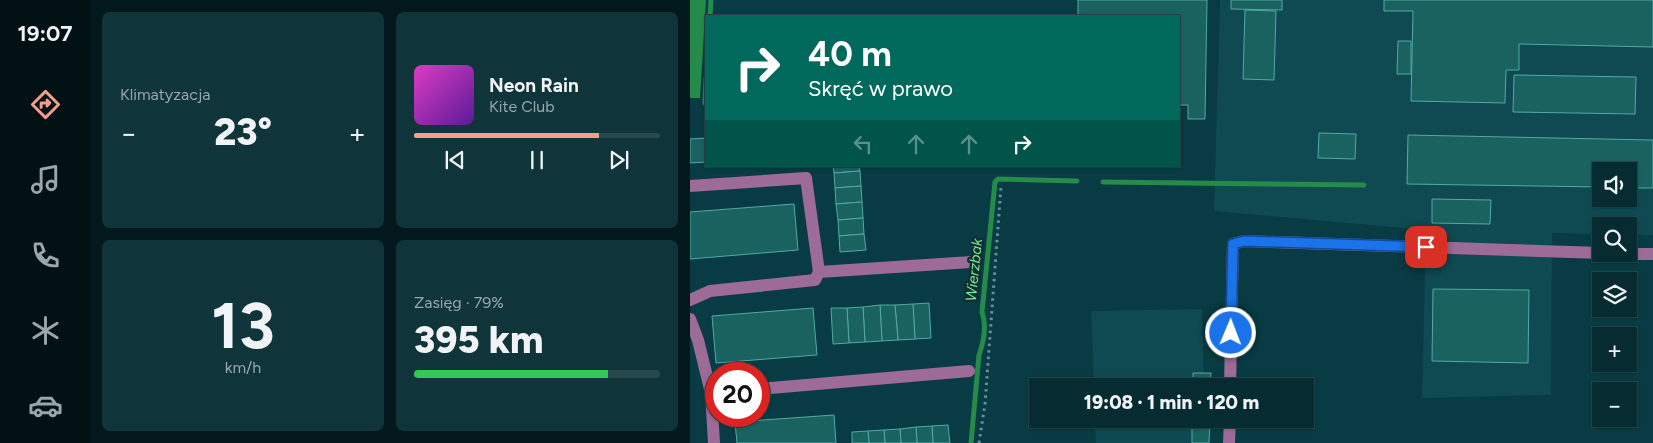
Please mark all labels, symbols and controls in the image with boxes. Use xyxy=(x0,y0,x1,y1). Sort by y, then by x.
text: 19:07 xyxy=(17,20,73,47)
text: 40 m xyxy=(808,33,892,75)
icon: right xyxy=(725,35,790,100)
text: Neon Rain xyxy=(489,74,579,97)
text: Skręć w prawo xyxy=(808,75,953,102)
text: Klimatyzacja xyxy=(120,85,210,104)
icon: directions xyxy=(28,87,63,122)
text: Kite Club xyxy=(489,97,555,116)
text: 23° xyxy=(214,109,272,155)
text: − xyxy=(120,116,137,150)
text: + xyxy=(349,116,366,150)
icon: left xyxy=(849,130,877,158)
icon: ahead xyxy=(902,130,930,158)
icon: ahead xyxy=(955,130,983,158)
icon: right xyxy=(1008,130,1036,158)
icon: previous xyxy=(441,146,469,174)
icon: pause xyxy=(523,146,551,174)
icon: next xyxy=(605,146,633,174)
icon: music xyxy=(28,162,63,197)
map controls xyxy=(1592,162,1637,427)
button: sound xyxy=(1592,162,1637,207)
button: search xyxy=(1592,217,1637,262)
pin xyxy=(1405,226,1447,268)
icon: arrive xyxy=(1412,233,1440,261)
water label: Wierzbak xyxy=(962,237,986,303)
icon: phone xyxy=(28,238,63,273)
button: layers xyxy=(1592,272,1637,317)
text: 13 xyxy=(211,286,275,364)
text: Zasięg · 79% xyxy=(414,293,504,312)
position arrow xyxy=(1204,306,1256,358)
icon: climate xyxy=(28,313,63,348)
text: 395 km xyxy=(414,317,544,363)
button: + xyxy=(1592,327,1637,372)
text: km/h xyxy=(225,358,261,377)
speed limit sign: 20 xyxy=(705,362,770,427)
button: − xyxy=(1592,382,1637,427)
icon: car xyxy=(28,388,63,423)
text: 19:08 · 1 min · 120 m xyxy=(1084,391,1259,414)

